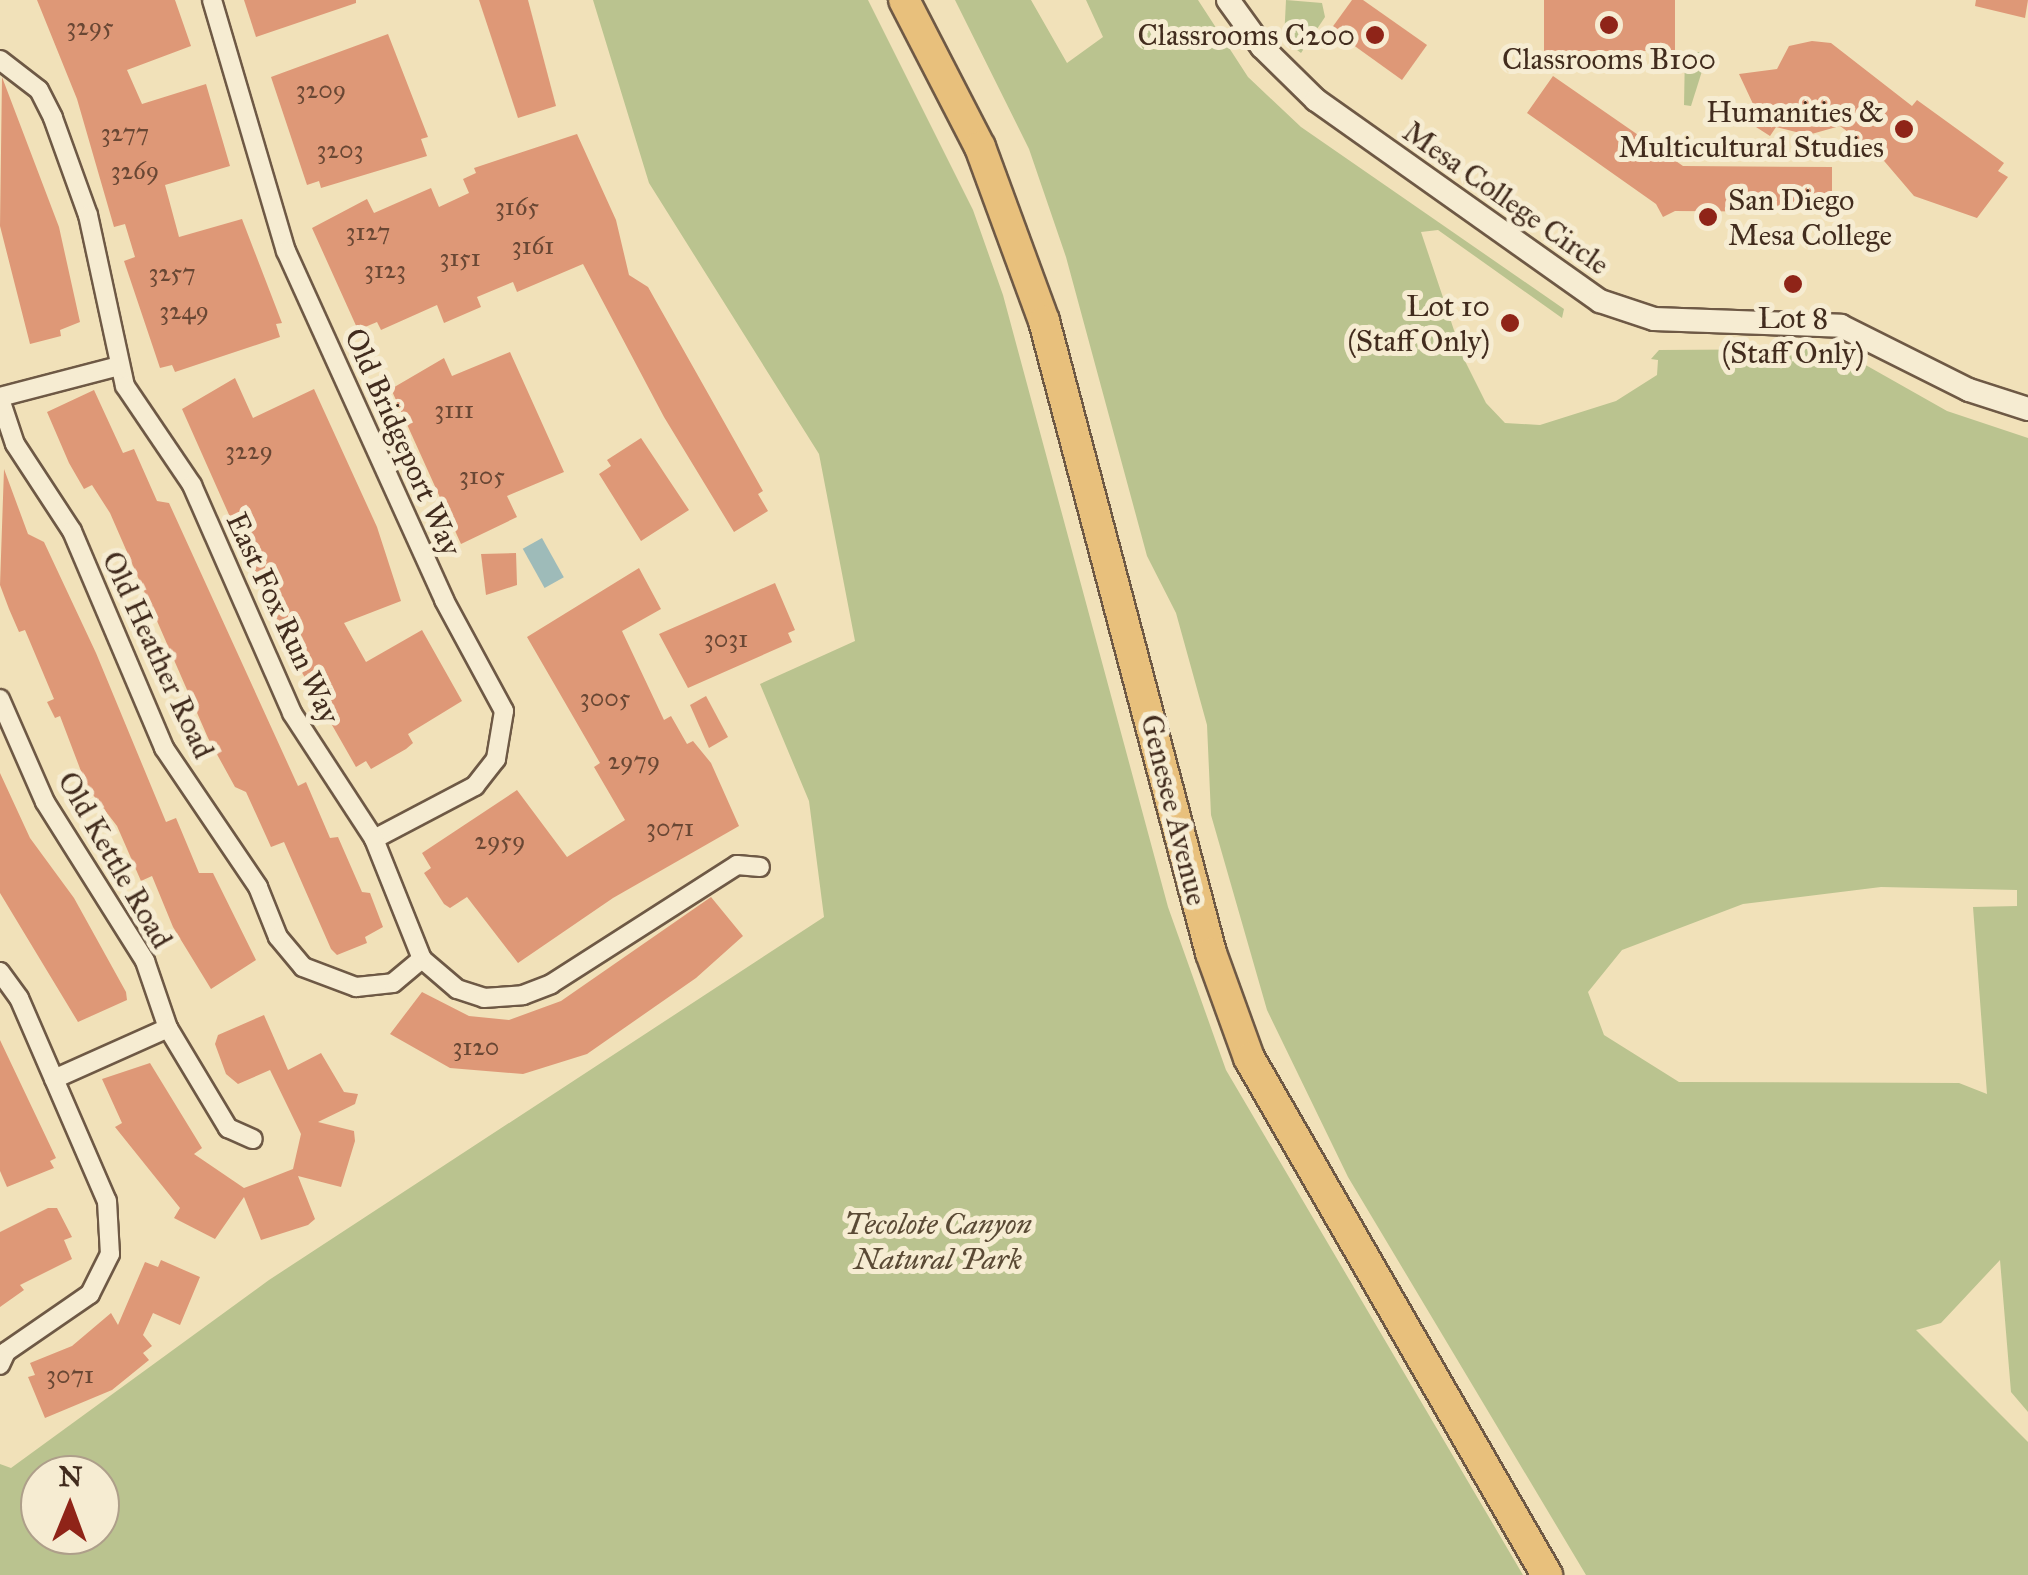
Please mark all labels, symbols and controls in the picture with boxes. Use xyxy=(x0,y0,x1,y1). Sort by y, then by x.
house number: 3295 xyxy=(66,12,114,42)
marker: Classrooms B100 xyxy=(1598,14,1620,36)
place label: Classrooms C200 xyxy=(1137,17,1355,53)
marker: Classrooms C200 xyxy=(1364,24,1386,46)
place label: Classrooms B100 xyxy=(1502,41,1716,77)
house number: 3209 xyxy=(296,75,346,105)
place label: Humanities & Multicultural Studies xyxy=(1618,94,1884,164)
street label: Mesa College Circle xyxy=(1396,113,1616,283)
house number: 3277 xyxy=(101,118,149,148)
marker: Humanities & Multicultural Studies xyxy=(1893,118,1915,140)
house number: 3203 xyxy=(317,135,363,165)
house number: 3269 xyxy=(111,156,159,186)
place label: San Diego Mesa College xyxy=(1728,182,1892,252)
house number: 3165 xyxy=(495,192,539,222)
marker: San Diego Mesa College xyxy=(1697,206,1719,228)
house number: 3127 xyxy=(346,217,390,247)
house number: 3161 xyxy=(512,231,554,261)
house number: 3151 xyxy=(439,243,481,273)
house number: 3123 xyxy=(364,255,406,285)
house number: 3257 xyxy=(148,258,196,288)
marker: Lot 8 (Staff Only) xyxy=(1782,273,1804,295)
place label: Lot 10 (Staff Only) xyxy=(1348,288,1490,358)
house number: 3249 xyxy=(159,296,209,326)
place label: Lot 8 (Staff Only) xyxy=(1722,300,1864,370)
marker: Lot 10 (Staff Only) xyxy=(1499,312,1521,334)
street label: Old Bridgeport Way xyxy=(337,323,469,561)
house number: 3111 xyxy=(434,395,474,425)
house number: 3229 xyxy=(225,436,273,466)
house number: 3105 xyxy=(459,461,505,491)
street label: East Fox Run Way xyxy=(218,507,348,729)
street label: Old Heather Road xyxy=(94,546,222,764)
house number: 3031 xyxy=(704,624,748,654)
house number: 3005 xyxy=(580,683,630,713)
street label: Genesee Avenue xyxy=(1133,711,1215,909)
house number: 2979 xyxy=(608,746,660,776)
street label: Old Kettle Road xyxy=(50,765,180,955)
house number: 3071 xyxy=(646,813,694,843)
house number: 2959 xyxy=(475,826,525,856)
house number: 3120 xyxy=(453,1032,499,1062)
park label: Tecolote Canyon Natural Park xyxy=(844,1206,1032,1276)
house number: 3071 xyxy=(46,1360,94,1390)
north arrow xyxy=(20,1455,120,1555)
text: N xyxy=(58,1459,83,1494)

